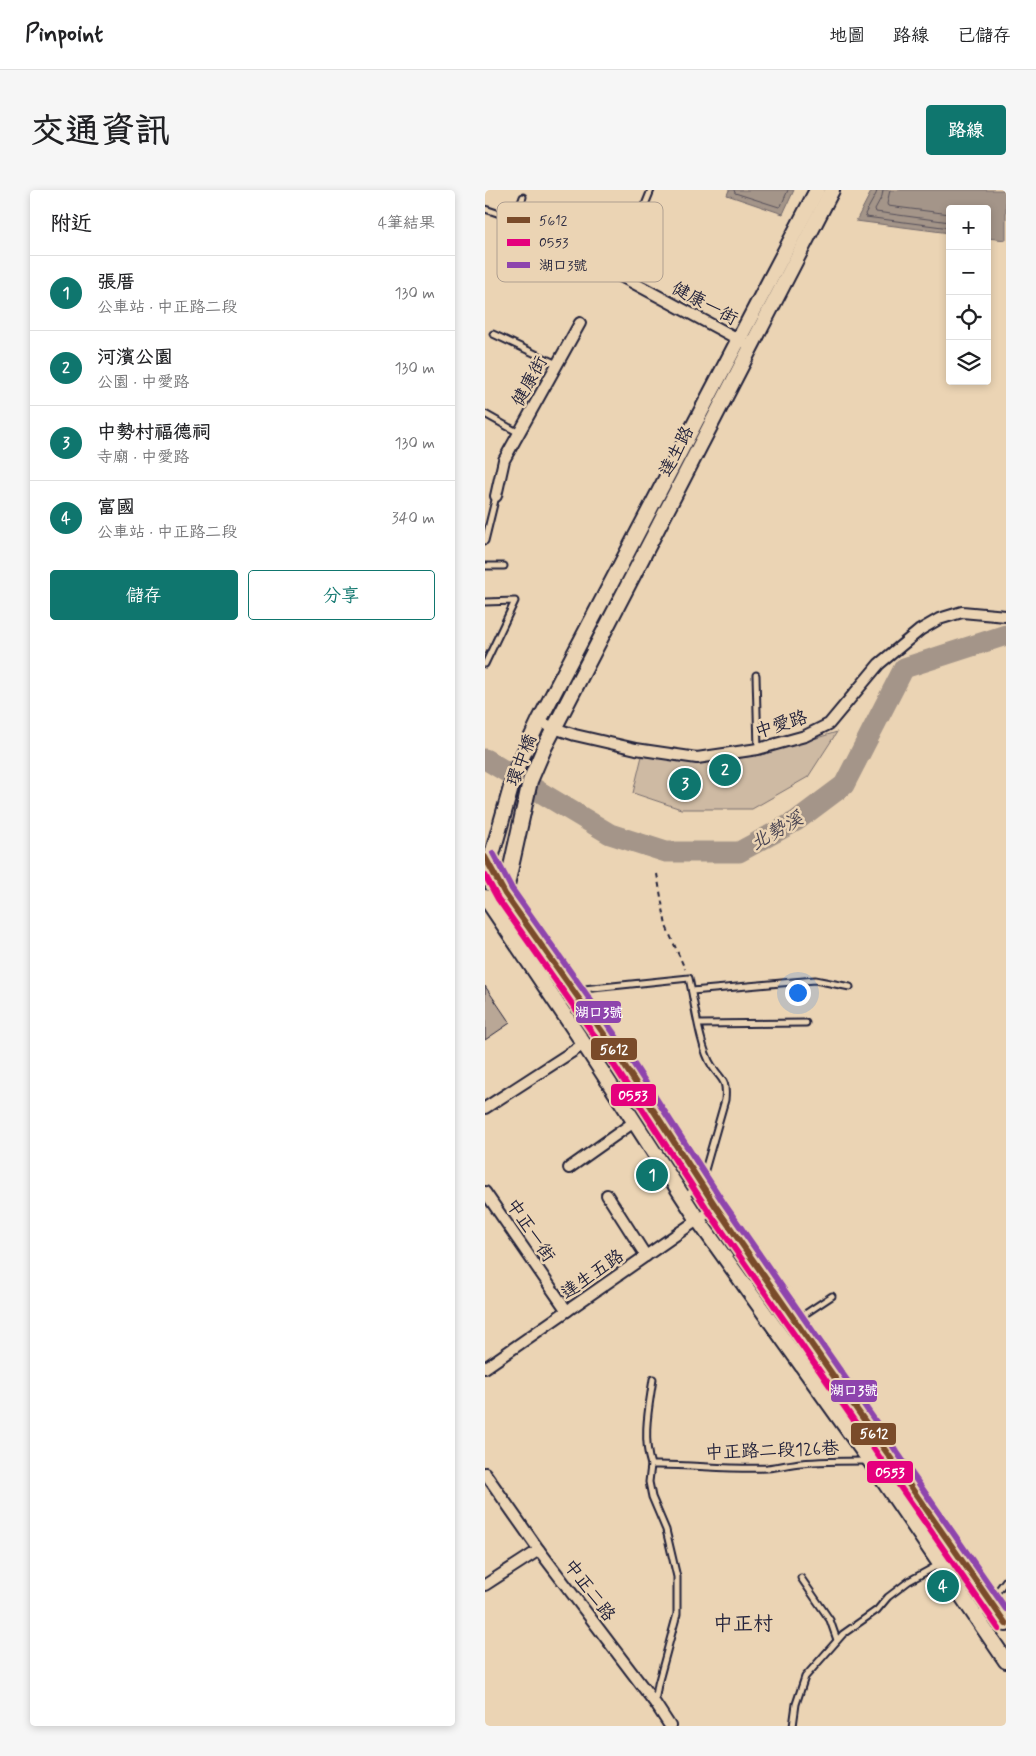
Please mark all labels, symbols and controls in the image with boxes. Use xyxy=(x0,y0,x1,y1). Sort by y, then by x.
text: Pinpoint xyxy=(25,19,103,50)
text: 地圖 xyxy=(829,24,865,48)
text: 路線 xyxy=(893,24,929,48)
text: 已儲存 xyxy=(957,24,1011,48)
button: 路線 xyxy=(926,105,1006,155)
text: 交通資訊 xyxy=(30,109,170,155)
legend xyxy=(497,202,663,282)
map controls xyxy=(946,205,991,385)
button: + xyxy=(946,205,991,250)
text: 附近 xyxy=(50,210,92,238)
text: 5612 xyxy=(539,212,568,230)
text: 4筆結果 xyxy=(378,213,435,234)
text: 0553 xyxy=(539,234,568,252)
button: − xyxy=(946,250,991,295)
text: 湖口3號 xyxy=(539,257,587,275)
text: 張厝 xyxy=(97,270,135,295)
street label: 健康一街 xyxy=(667,276,742,331)
text: 1 xyxy=(62,283,70,304)
text: 130 m xyxy=(394,283,435,304)
button: locate xyxy=(946,295,991,340)
text: 公車站 · 中正路二段 xyxy=(97,297,237,318)
button: layers xyxy=(946,340,991,385)
text: 河濱公園 xyxy=(97,345,173,370)
street label: 健康街 xyxy=(506,352,553,411)
text: 2 xyxy=(62,358,70,379)
text: 130 m xyxy=(394,358,435,379)
text: 公園 · 中愛路 xyxy=(97,372,189,393)
text: 中勢村福德祠 xyxy=(97,420,211,445)
street label: 達生路 xyxy=(654,422,700,481)
text: 3 xyxy=(62,433,70,454)
text: 130 m xyxy=(394,433,435,454)
text: 寺廟 · 中愛路 xyxy=(97,447,189,468)
text: 富國 xyxy=(97,495,135,520)
text: 4 xyxy=(61,508,71,529)
text: 340 m xyxy=(391,508,435,529)
text: 公車站 · 中正路二段 xyxy=(97,522,237,543)
button: 儲存 xyxy=(50,570,238,620)
button: 分享 xyxy=(248,570,435,620)
street label: 中愛路 xyxy=(752,706,811,744)
street label: 環中橋 xyxy=(501,731,543,790)
pin: 2 xyxy=(709,751,741,789)
pin: 3 xyxy=(669,765,701,803)
water label: 北勢溪 xyxy=(746,806,809,856)
your location xyxy=(785,980,811,1006)
line badge: 湖口3號 xyxy=(575,1000,622,1024)
text: 湖口3號 xyxy=(575,1004,623,1022)
line badge: 5612 xyxy=(590,1037,638,1061)
text: 5612 xyxy=(600,1041,628,1059)
line badge: 0553 xyxy=(610,1083,657,1107)
text: 0553 xyxy=(618,1087,648,1105)
pin: 1 xyxy=(636,1156,668,1194)
street label: 中正一街 xyxy=(500,1194,560,1267)
street label: 達生五路 xyxy=(556,1244,629,1305)
line badge: 湖口3號 xyxy=(830,1379,878,1403)
text: 湖口3號 xyxy=(830,1382,878,1400)
line badge: 5612 xyxy=(850,1422,897,1446)
text: 5612 xyxy=(860,1425,888,1443)
street label: 中正路二段126巷 xyxy=(705,1437,839,1465)
line badge: 0553 xyxy=(866,1460,914,1484)
text: 0553 xyxy=(875,1464,905,1482)
street label: 中正二路 xyxy=(558,1555,620,1627)
pin: 4 xyxy=(927,1567,959,1605)
district label: 中正村 xyxy=(713,1611,773,1638)

